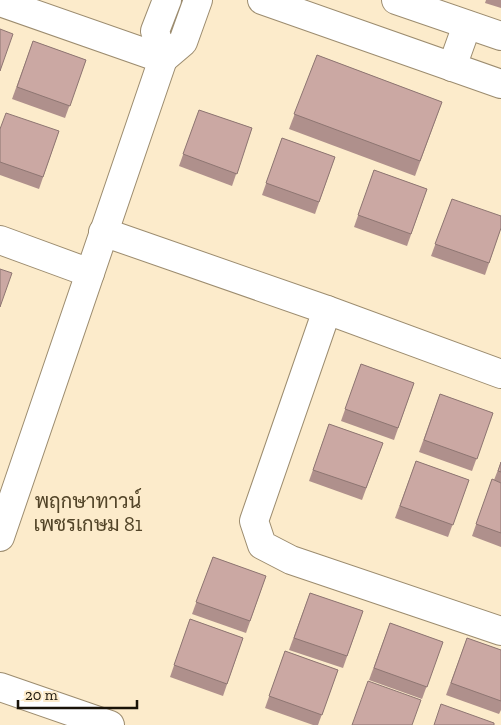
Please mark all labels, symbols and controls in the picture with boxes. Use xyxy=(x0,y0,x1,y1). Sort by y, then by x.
district label: พฤกษาทาวน์ เพชรเกษม 81 xyxy=(34,487,143,536)
scale bar xyxy=(18,678,136,710)
text: 20 m xyxy=(25,686,58,704)

